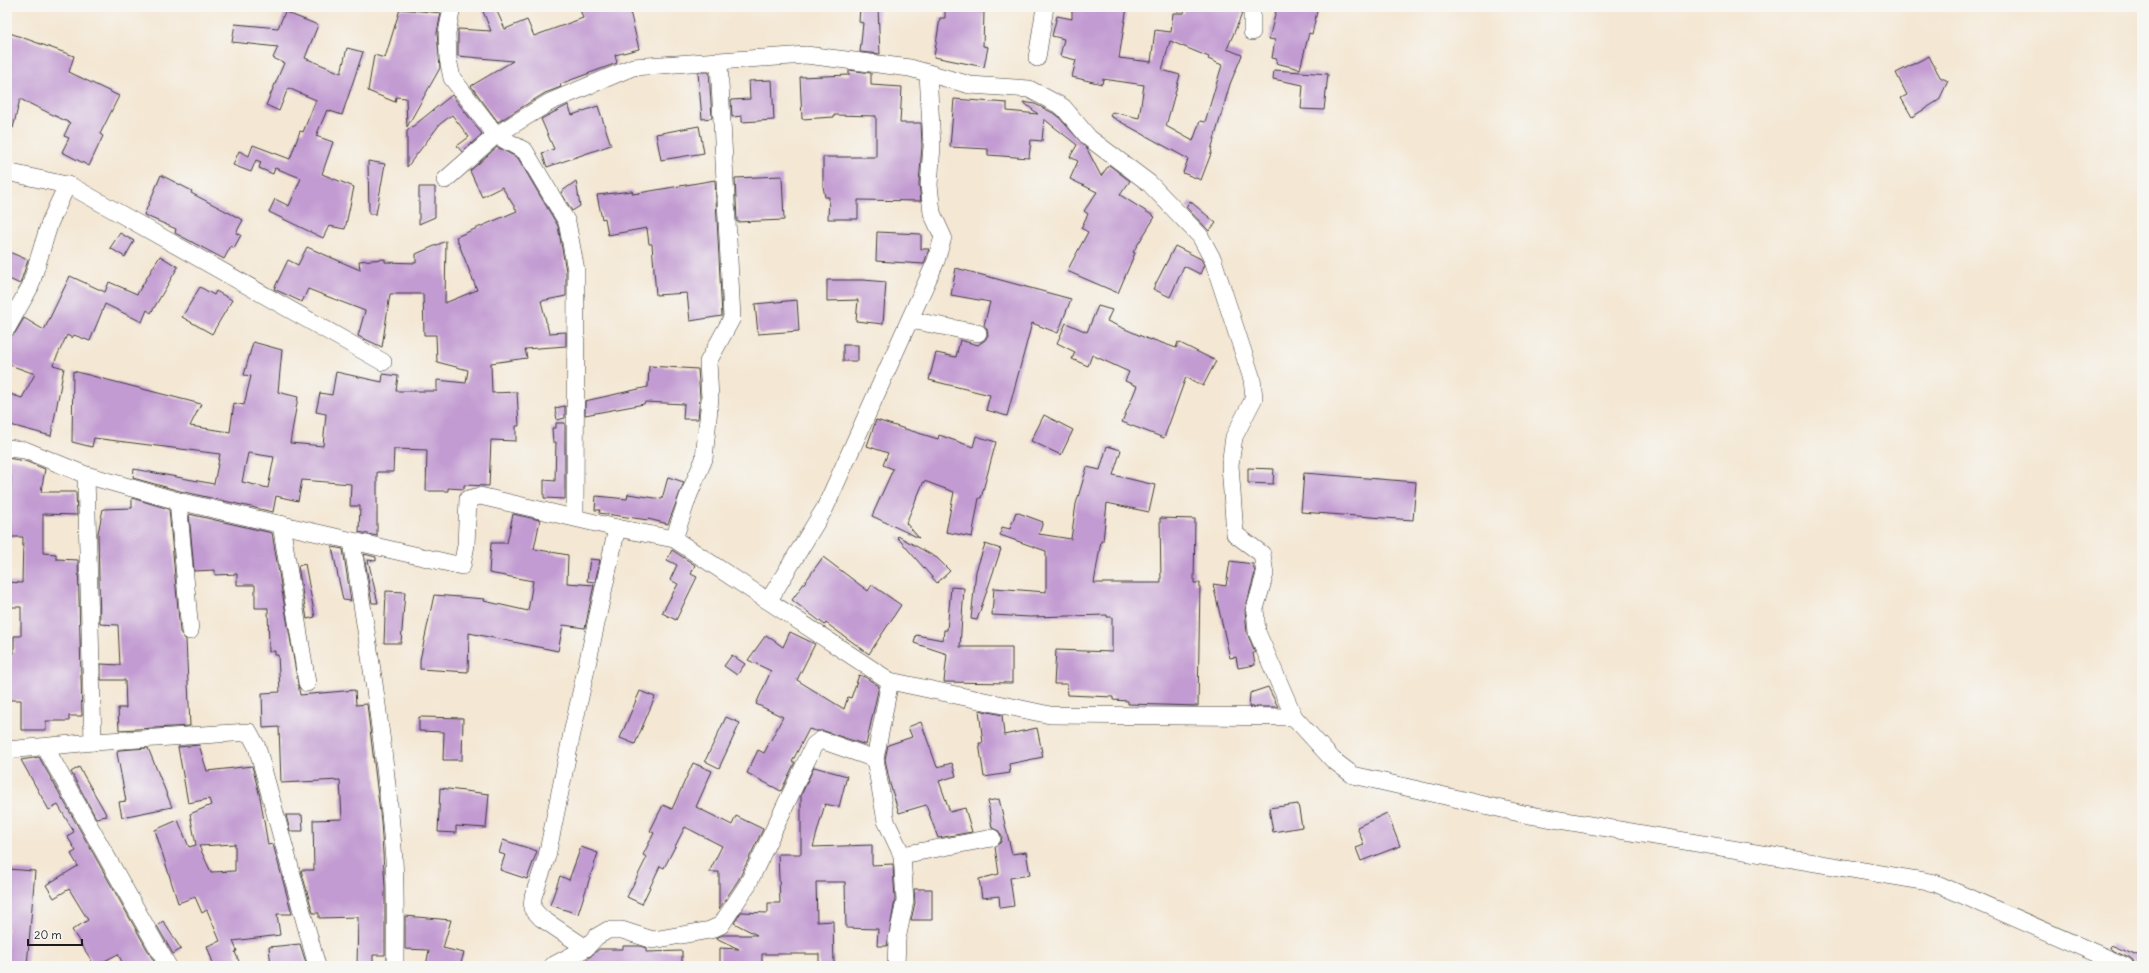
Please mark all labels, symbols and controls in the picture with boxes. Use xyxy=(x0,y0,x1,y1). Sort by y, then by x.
scale bar xyxy=(28,921,82,947)
text: 20 m xyxy=(34,927,62,942)

